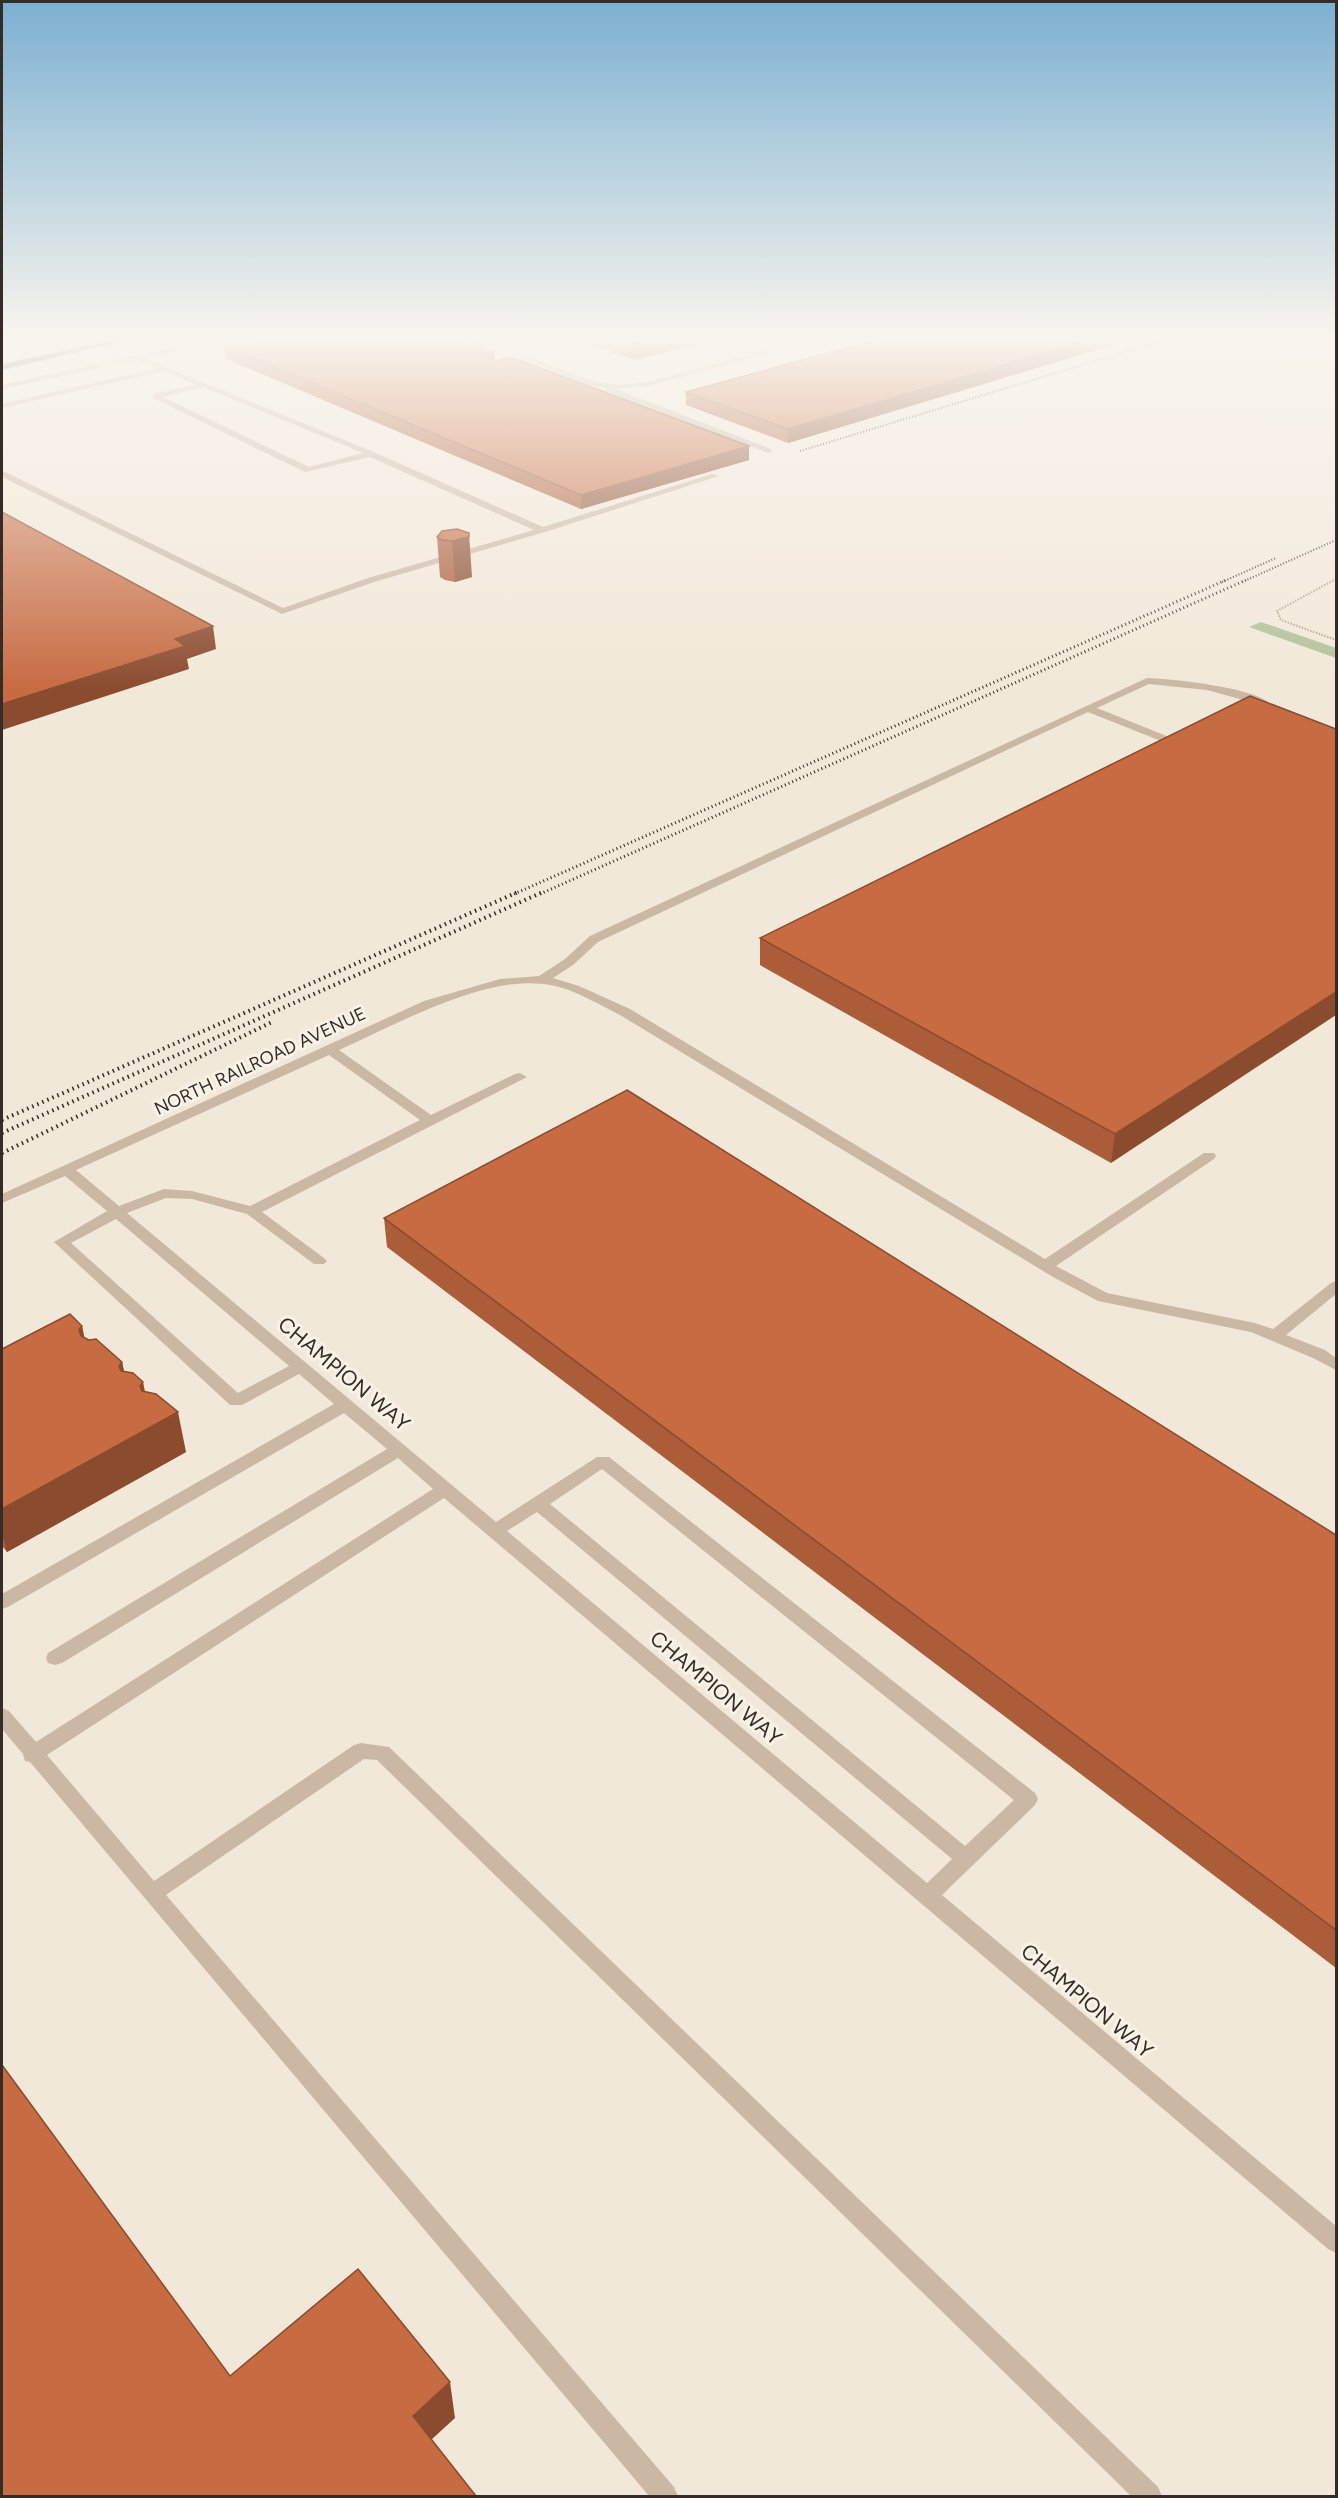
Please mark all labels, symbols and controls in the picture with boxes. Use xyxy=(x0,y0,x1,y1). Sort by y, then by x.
street label: NORTH RAILROAD AVENUE xyxy=(151,1002,369,1120)
street label: CHAMPION WAY xyxy=(273,1311,416,1436)
street label: CHAMPION WAY xyxy=(645,1625,788,1750)
street label: CHAMPION WAY xyxy=(1016,1938,1159,2063)

